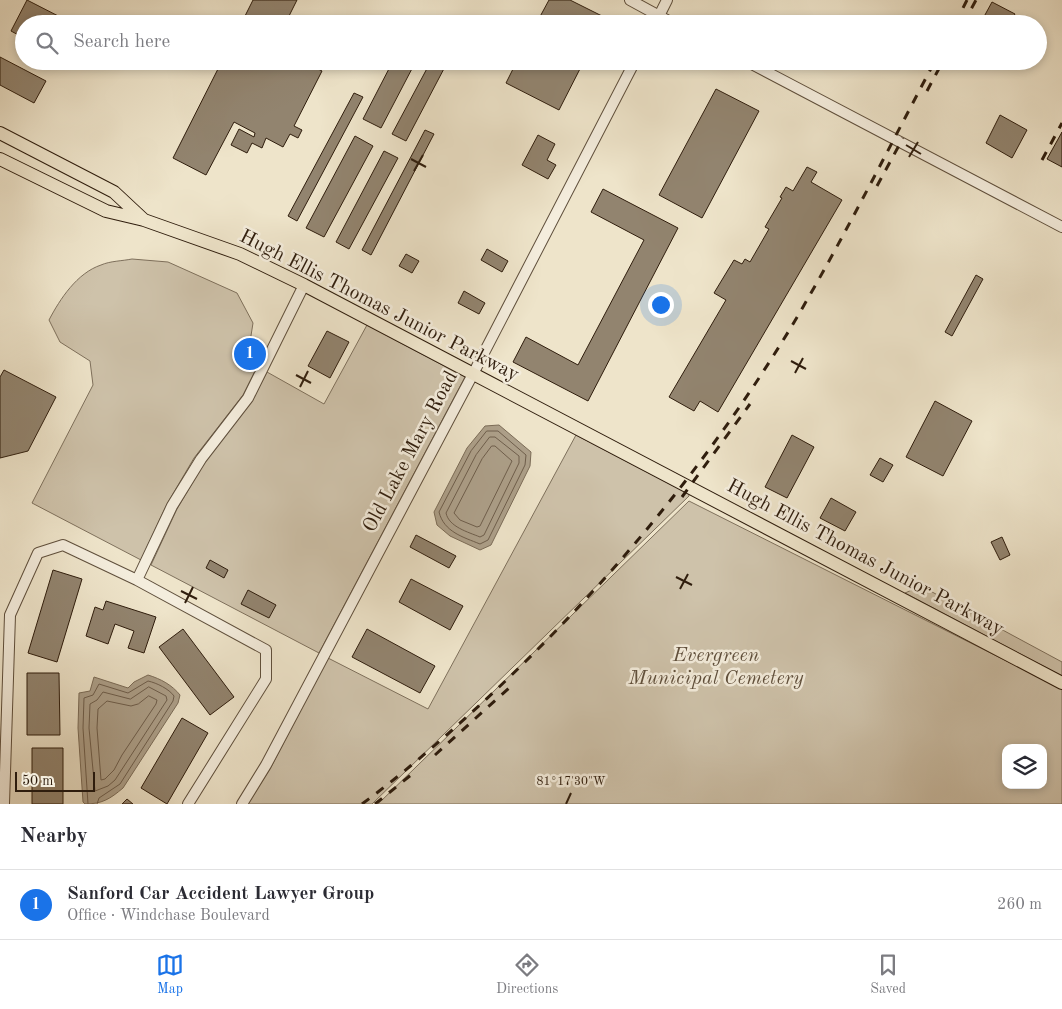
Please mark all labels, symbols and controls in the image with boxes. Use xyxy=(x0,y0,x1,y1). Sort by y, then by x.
search box xyxy=(15,15,1047,70)
icon: search xyxy=(33,29,61,57)
text: Search here xyxy=(73,33,170,52)
street label: Hugh Ellis Thomas Junior Parkway xyxy=(236,227,522,386)
your location xyxy=(648,292,674,318)
pin: 1 xyxy=(234,335,266,373)
street label: Old Lake Mary Road xyxy=(360,368,462,536)
street label: Hugh Ellis Thomas Junior Parkway xyxy=(723,476,1007,640)
park label: Evergreen Municipal Cemetery xyxy=(628,646,804,689)
map controls xyxy=(1002,744,1047,789)
button: layers xyxy=(1002,744,1047,789)
scale bar xyxy=(15,769,95,792)
text: 50 m xyxy=(22,774,53,788)
text: 81°17'30"W xyxy=(536,776,606,788)
text: Nearby xyxy=(20,826,88,847)
text: Sanford Car Accident Lawyer Group xyxy=(67,885,374,904)
text: 1 xyxy=(31,897,41,913)
text: 260 m xyxy=(997,897,1042,913)
text: Office · Windchase Boulevard xyxy=(67,908,270,924)
tab: Map xyxy=(156,951,184,998)
tab: Directions xyxy=(496,951,558,998)
tab: Saved xyxy=(870,951,906,998)

